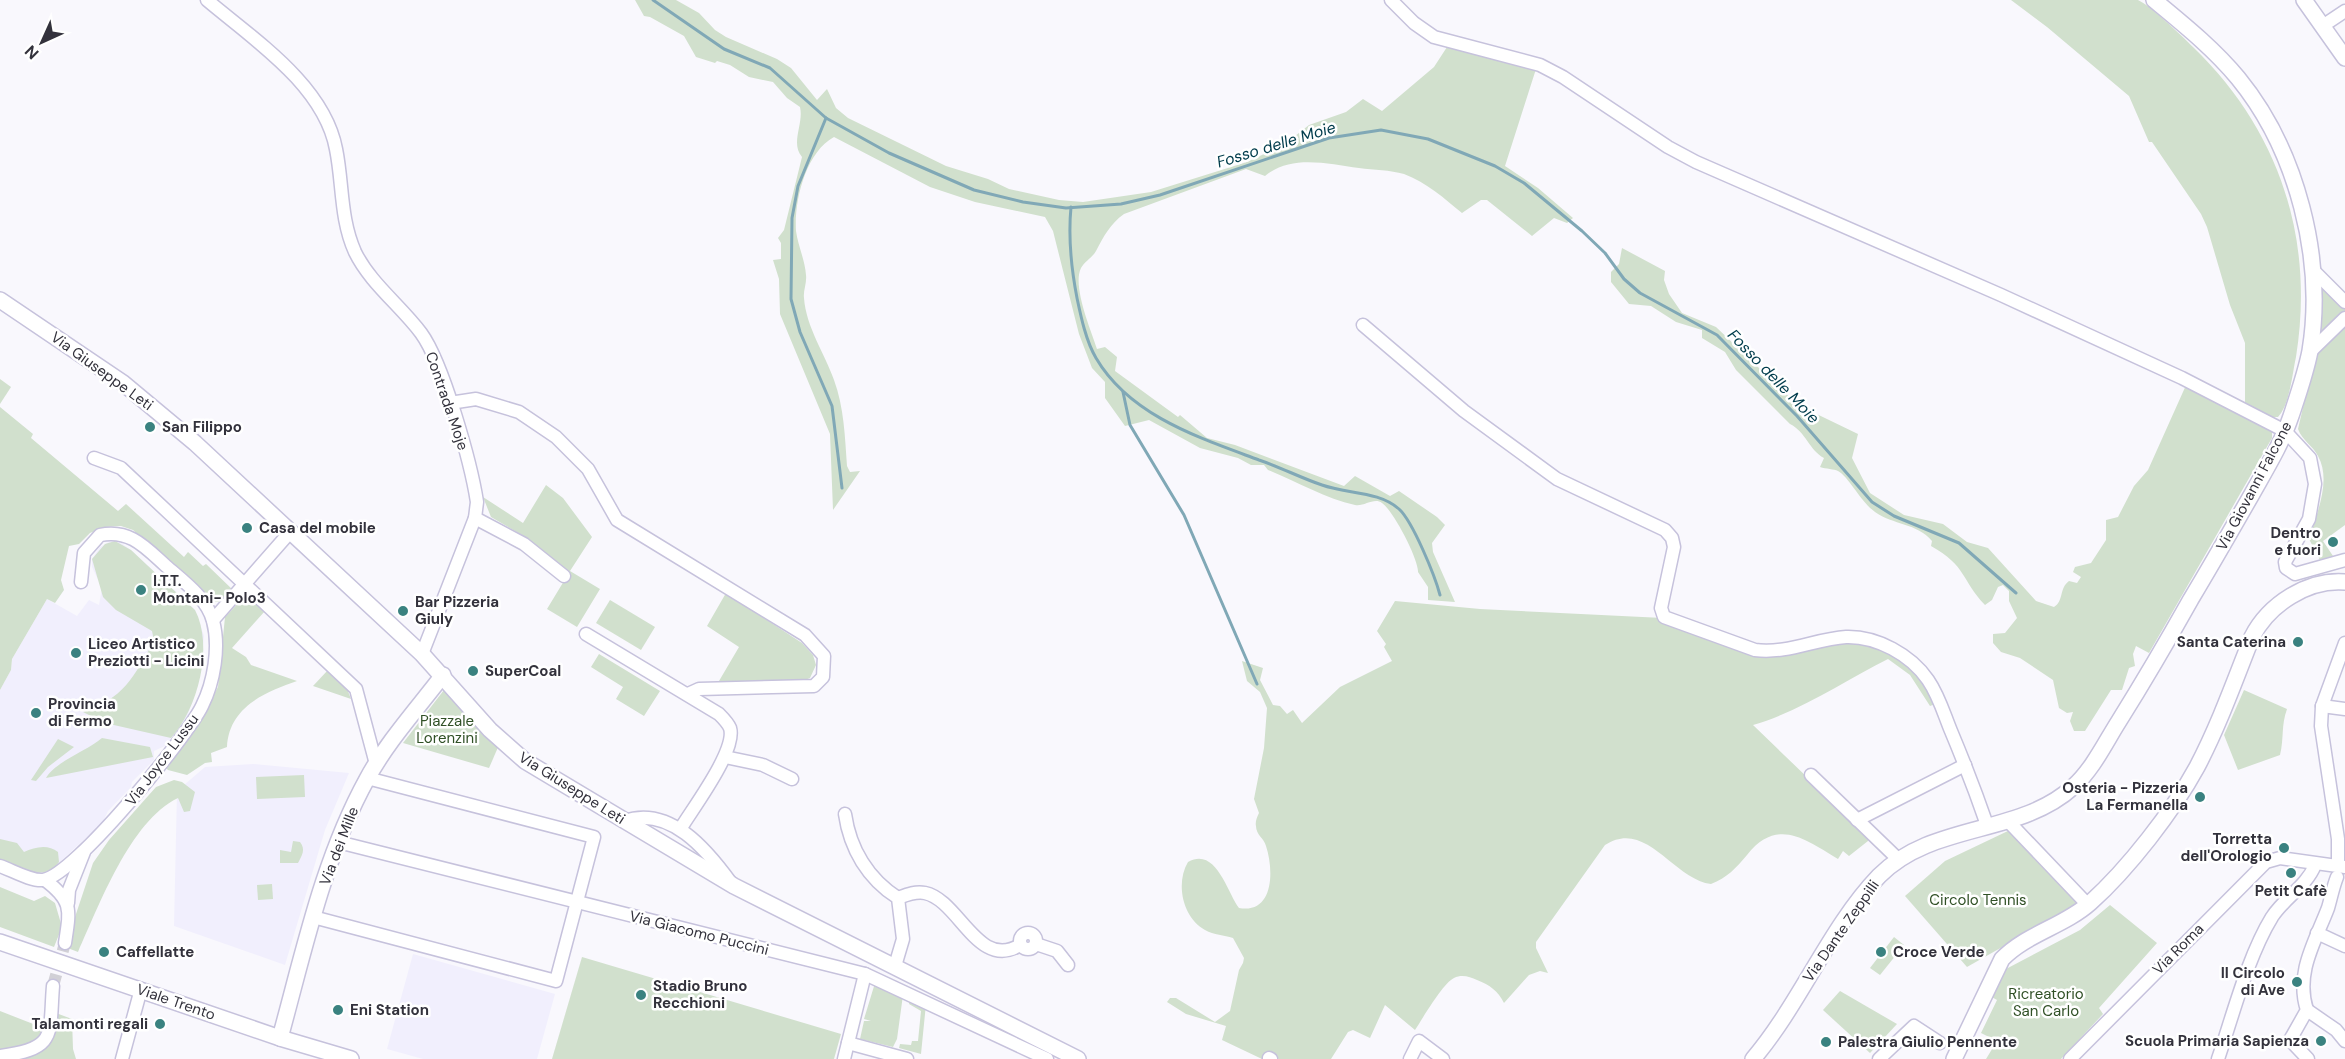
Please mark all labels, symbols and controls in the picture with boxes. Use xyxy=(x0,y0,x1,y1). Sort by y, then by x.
north arrow xyxy=(12,12,72,72)
text: N xyxy=(20,41,43,64)
water label: Fosso delle Moie xyxy=(1214,116,1338,173)
water label: Fosso delle Moie xyxy=(1723,325,1824,428)
street label: Via Giuseppe Leti xyxy=(47,327,157,415)
street label: Contrada Moje xyxy=(421,349,473,453)
place label: San Filippo xyxy=(162,417,242,437)
street label: Via Giovanni Falcone xyxy=(2212,418,2296,554)
marker: San Filippo xyxy=(143,420,157,434)
place label: Casa del mobile xyxy=(259,518,376,538)
marker: Casa del mobile xyxy=(240,521,254,535)
place label: Dentro e fuori xyxy=(2270,523,2321,560)
marker: Dentro e fuori xyxy=(2326,535,2340,549)
place label: I.T.T. Montani- Polo3 xyxy=(153,571,266,608)
marker: I.T.T. Montani- Polo3 xyxy=(134,583,148,597)
place label: Bar Pizzeria Giuly xyxy=(415,592,499,629)
marker: Bar Pizzeria Giuly xyxy=(396,604,410,618)
place label: Santa Caterina xyxy=(2177,632,2286,652)
place label: Liceo Artistico Preziotti - Licini xyxy=(88,634,204,671)
marker: Santa Caterina xyxy=(2291,635,2305,649)
marker: Liceo Artistico Preziotti - Licini xyxy=(69,646,83,660)
place label: SuperCoal xyxy=(485,661,561,681)
marker: SuperCoal xyxy=(466,664,480,678)
place label: Provincia di Fermo xyxy=(48,694,116,731)
marker: Provincia di Fermo xyxy=(29,706,43,720)
street label: Via Joyce Lussu xyxy=(121,710,203,810)
park label: Piazzale Lorenzini xyxy=(416,711,478,748)
street label: Via Giuseppe Leti xyxy=(515,747,629,829)
place label: Osteria - Pizzeria La Fermanella xyxy=(2062,778,2188,815)
marker: Osteria - Pizzeria La Fermanella xyxy=(2193,790,2207,804)
street label: Via dei Mille xyxy=(315,804,363,888)
place label: Torretta dell'Orologio xyxy=(2180,829,2272,866)
marker: Torretta dell'Orologio xyxy=(2277,841,2291,855)
marker: Petit Cafè xyxy=(2284,866,2298,880)
street label: Via Dante Zeppilli xyxy=(1798,876,1884,986)
place label: Petit Cafè xyxy=(2255,881,2327,901)
park label: Circolo Tennis xyxy=(1929,890,2027,910)
street label: Via Giacomo Puccini xyxy=(627,906,771,960)
street label: Via Roma xyxy=(2148,919,2208,979)
place label: Caffellatte xyxy=(116,942,194,962)
place label: Croce Verde xyxy=(1893,942,1985,962)
marker: Caffellatte xyxy=(97,945,111,959)
marker: Croce Verde xyxy=(1874,945,1888,959)
place label: Il Circolo di Ave xyxy=(2221,963,2285,1000)
marker: Il Circolo di Ave xyxy=(2290,975,2304,989)
place label: Stadio Bruno Recchioni xyxy=(653,976,747,1013)
street label: Viale Trento xyxy=(134,979,218,1025)
park label: Ricreatorio San Carlo xyxy=(2008,984,2084,1021)
marker: Stadio Bruno Recchioni xyxy=(634,988,648,1002)
place label: Eni Station xyxy=(350,1000,429,1020)
marker: Eni Station xyxy=(331,1003,345,1017)
place label: Talamonti regali xyxy=(31,1014,148,1034)
marker: Talamonti regali xyxy=(153,1017,167,1031)
place label: Scuola Primaria Sapienza xyxy=(2125,1031,2309,1051)
place label: Palestra Giulio Pennente xyxy=(1838,1032,2017,1052)
marker: Scuola Primaria Sapienza xyxy=(2314,1034,2328,1048)
marker: Palestra Giulio Pennente xyxy=(1819,1035,1833,1049)

